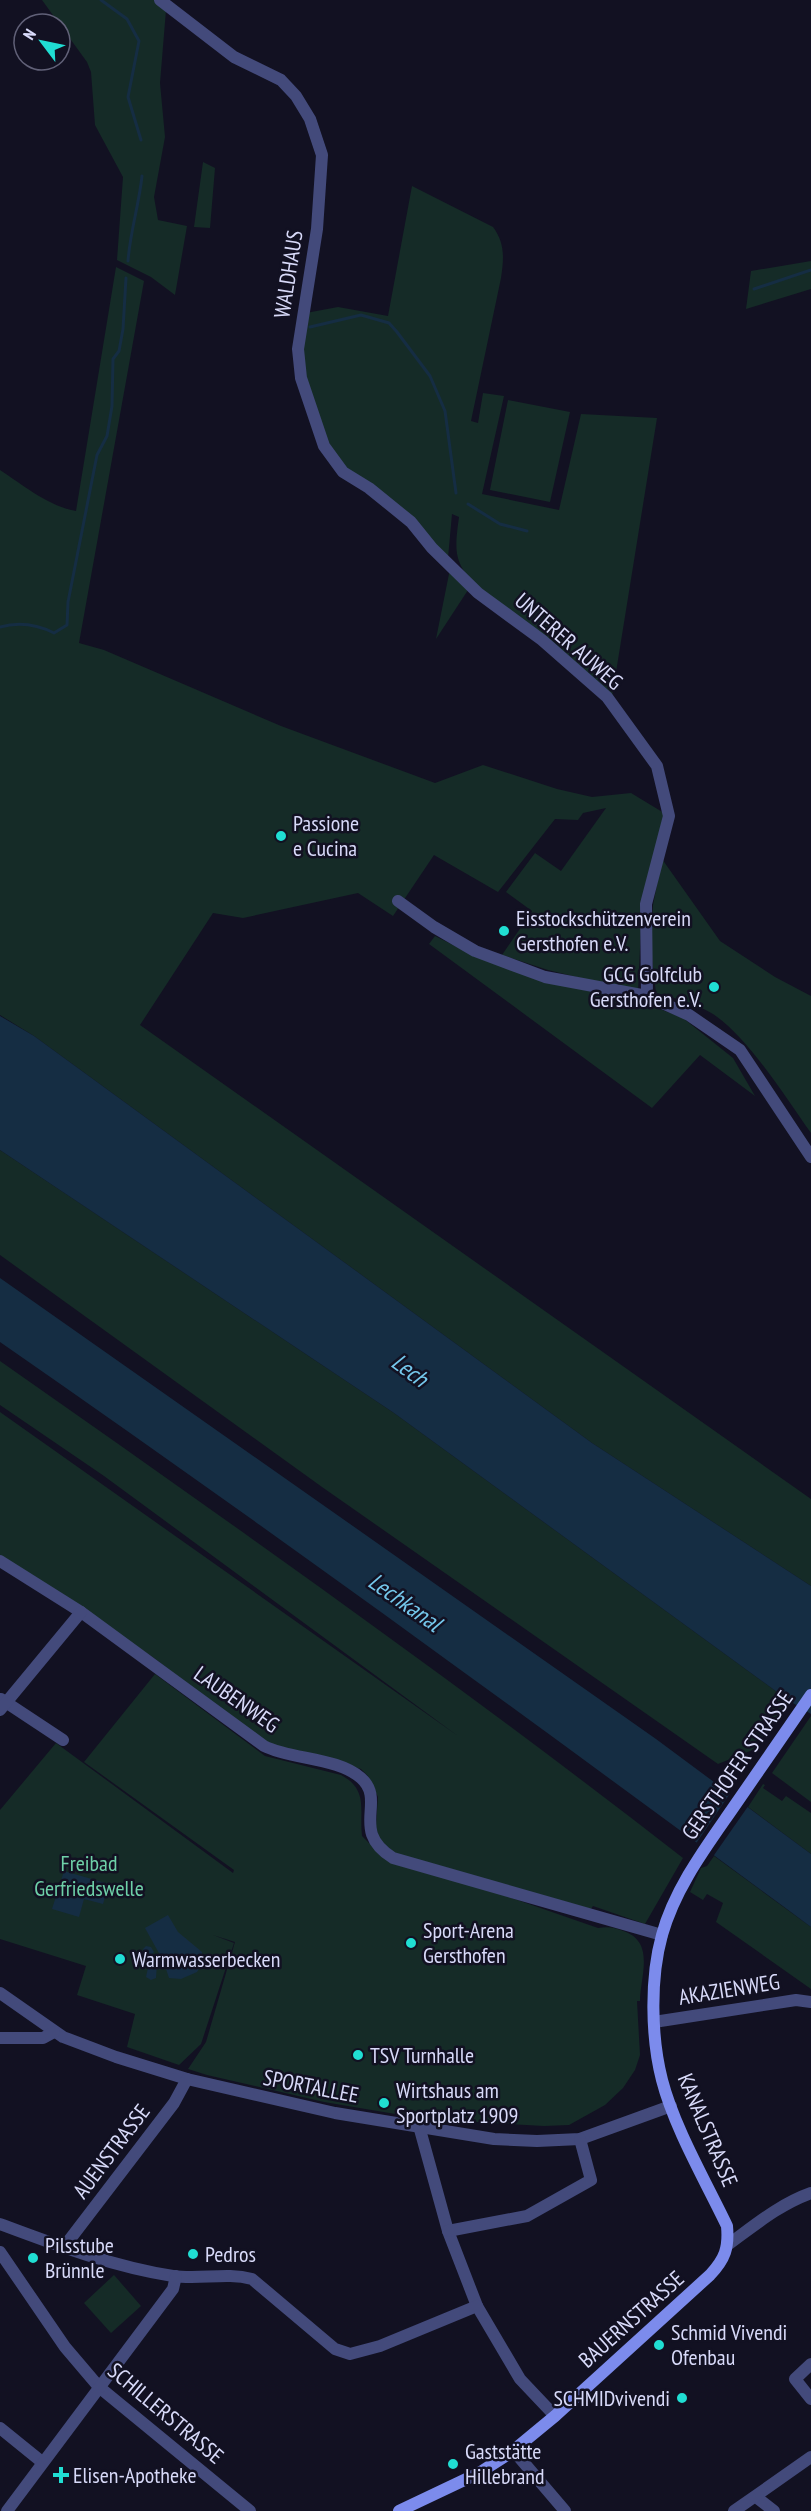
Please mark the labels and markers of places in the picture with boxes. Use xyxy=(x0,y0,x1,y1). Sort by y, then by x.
place label: Passione e Cucina xyxy=(293,809,359,862)
marker: Passione e Cucina xyxy=(274,829,288,843)
place label: Eisstockschützenverein Gersthofen e.V. xyxy=(516,904,691,957)
marker: Eisstockschützenverein Gersthofen e.V. xyxy=(497,924,511,938)
place label: GCG Golfclub Gersthofen e.V. xyxy=(590,960,702,1013)
marker: GCG Golfclub Gersthofen e.V. xyxy=(707,980,721,994)
place label: Sport-Arena Gersthofen xyxy=(423,1916,514,1969)
marker: Sport-Arena Gersthofen xyxy=(404,1936,418,1950)
place label: Warmwasserbecken xyxy=(132,1945,280,1973)
marker: Warmwasserbecken xyxy=(113,1952,127,1966)
place label: TSV Turnhalle xyxy=(370,2041,474,2069)
marker: TSV Turnhalle xyxy=(351,2048,365,2062)
place label: Wirtshaus am Sportplatz 1909 xyxy=(396,2076,518,2129)
marker: Wirtshaus am Sportplatz 1909 xyxy=(377,2096,391,2110)
place label: Pilsstube Brünnle xyxy=(45,2231,114,2284)
place label: Pedros xyxy=(205,2240,256,2268)
marker: Pedros xyxy=(186,2247,200,2261)
marker: Pilsstube Brünnle xyxy=(26,2251,40,2265)
place label: Schmid Vivendi Ofenbau xyxy=(671,2318,787,2371)
marker: Schmid Vivendi Ofenbau xyxy=(652,2338,666,2352)
place label: SCHMIDvivendi xyxy=(553,2384,670,2412)
marker: SCHMIDvivendi xyxy=(675,2391,689,2405)
place label: Gaststätte Hillebrand xyxy=(465,2437,544,2490)
marker: Gaststätte Hillebrand xyxy=(446,2457,460,2471)
place label: Elisen-Apotheke xyxy=(73,2461,197,2489)
marker: Elisen-Apotheke xyxy=(54,2468,68,2482)

